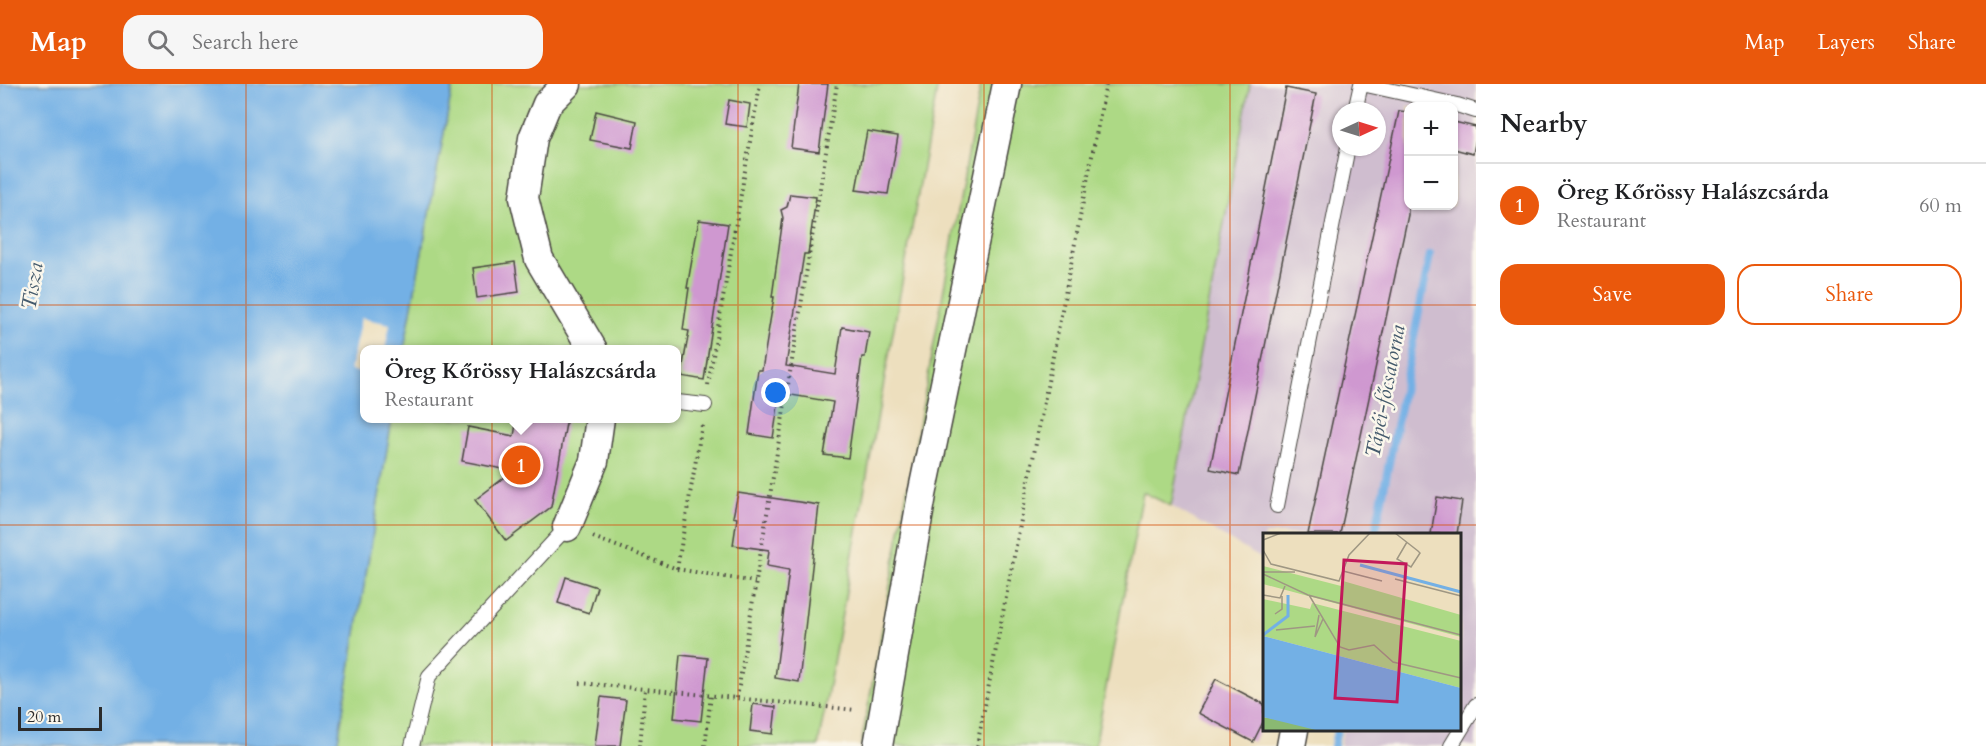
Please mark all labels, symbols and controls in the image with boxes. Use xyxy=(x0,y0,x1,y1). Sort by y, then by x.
search box xyxy=(123,15,543,69)
text: Map xyxy=(30,23,87,61)
icon: search xyxy=(144,26,177,59)
text: Search here xyxy=(192,27,299,57)
text: Map xyxy=(1745,28,1785,57)
text: Layers xyxy=(1818,28,1875,57)
text: Share xyxy=(1908,28,1956,57)
north arrow xyxy=(1332,102,1386,156)
map controls xyxy=(1404,102,1458,210)
button: + xyxy=(1404,102,1458,156)
text: Nearby xyxy=(1500,106,1588,141)
button: − xyxy=(1404,156,1458,210)
text: Öreg Kőrössy Halászcsárda xyxy=(1557,177,1829,207)
text: 1 xyxy=(1514,192,1525,219)
text: 60 m xyxy=(1919,192,1962,219)
text: Restaurant xyxy=(1557,207,1646,234)
water label: Tisza xyxy=(14,260,51,312)
button: Save xyxy=(1500,264,1725,325)
button: Share xyxy=(1737,264,1962,325)
water label: Tápéi-főcsatorna xyxy=(1358,322,1413,460)
popup xyxy=(360,345,681,423)
text: Öreg Kőrössy Halászcsárda xyxy=(384,356,657,386)
your location xyxy=(761,378,790,407)
text: Restaurant xyxy=(384,386,474,413)
pin: 1 xyxy=(502,442,540,488)
inset map xyxy=(1263,533,1461,731)
scale bar xyxy=(18,704,102,732)
text: 20 m xyxy=(27,706,61,728)

